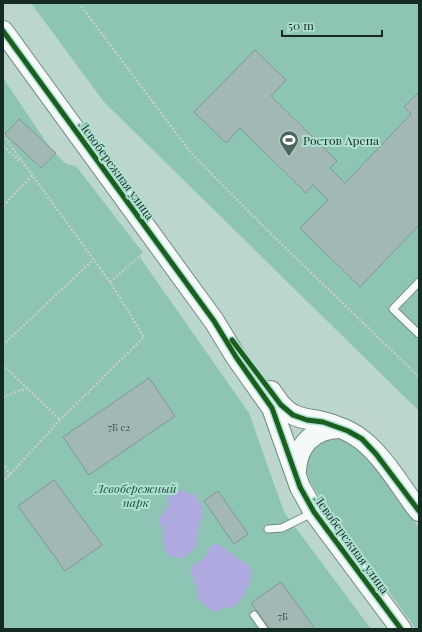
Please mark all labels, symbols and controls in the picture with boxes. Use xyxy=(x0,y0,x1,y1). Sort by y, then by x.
scale bar xyxy=(282,12,382,38)
text: 50 m xyxy=(288,17,314,33)
street label: Левобережная улица xyxy=(75,117,158,223)
sports icon: Ростов Арена xyxy=(278,129,300,157)
place label: Ростов Арена xyxy=(303,132,379,148)
house number: 7Б с2 xyxy=(108,420,130,434)
park label: Левобережный парк xyxy=(95,480,177,510)
street label: Левобережная улица xyxy=(310,491,393,597)
house number: 7Б xyxy=(278,609,288,623)

